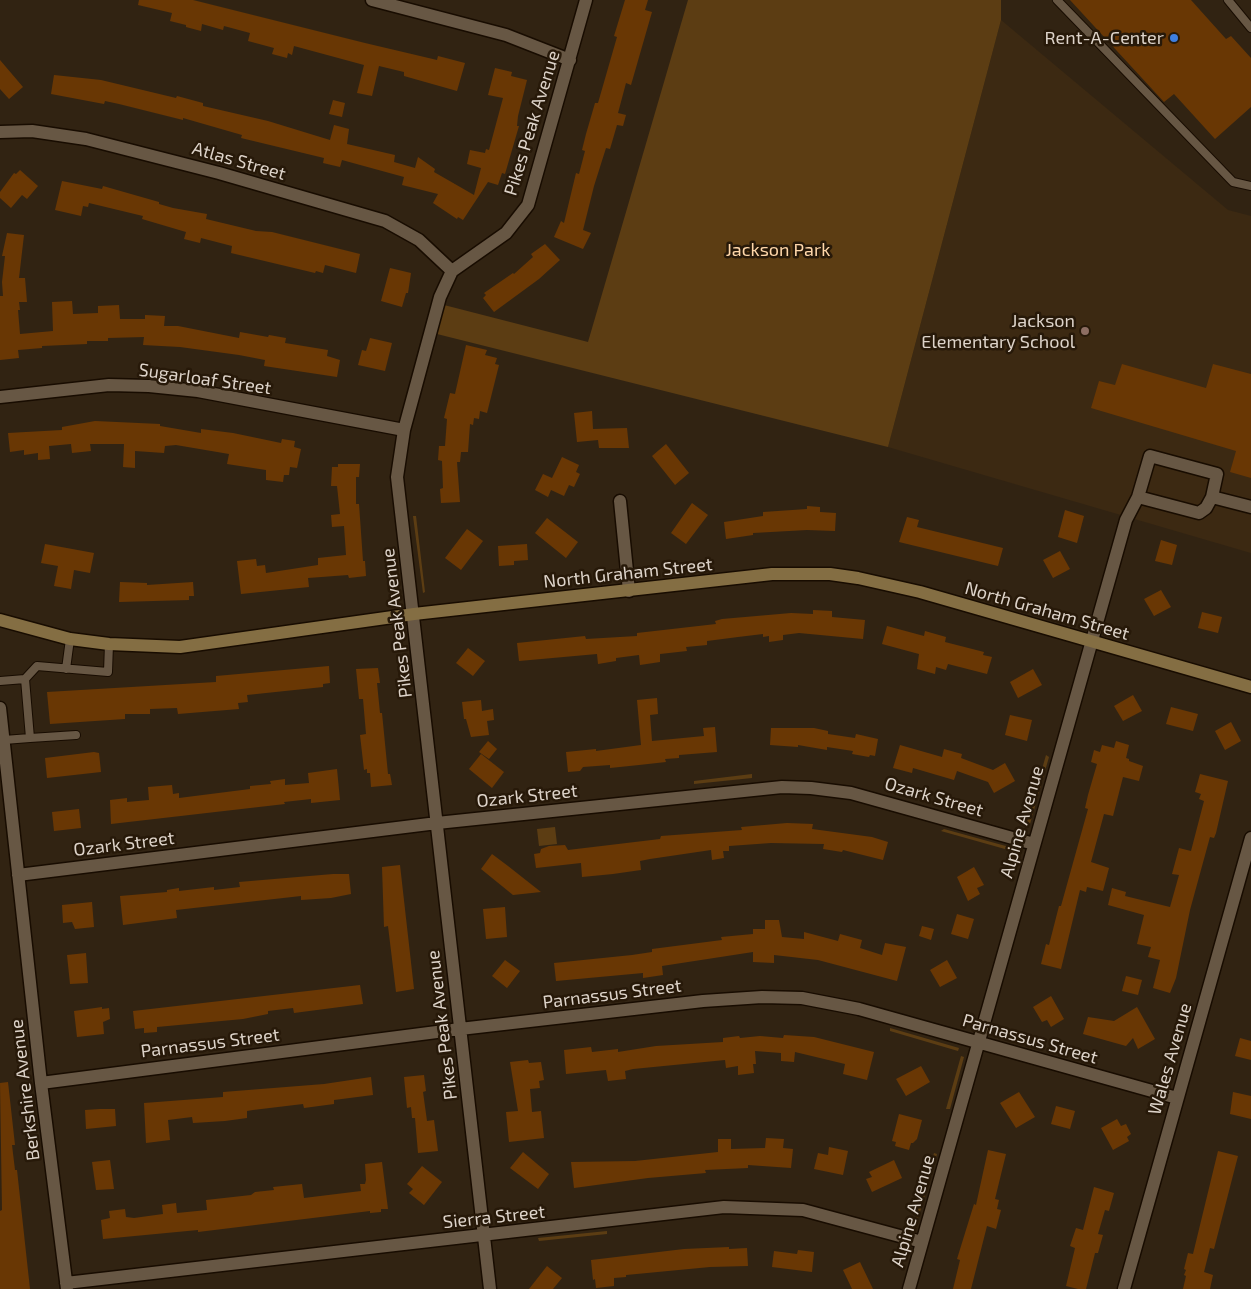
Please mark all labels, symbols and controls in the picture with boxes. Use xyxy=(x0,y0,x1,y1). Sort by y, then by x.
place label: Rent-A-Center xyxy=(1045,27,1164,49)
marker: Rent-A-Center xyxy=(1168,32,1180,44)
street label: Pikes Peak Avenue xyxy=(500,48,564,198)
street label: Atlas Street xyxy=(190,137,288,185)
park label: Jackson Park xyxy=(726,239,830,261)
place label: Jackson Elementary School xyxy=(921,310,1075,352)
marker: Jackson Elementary School xyxy=(1079,325,1091,337)
street label: Sugarloaf Street xyxy=(137,359,273,399)
street label: Pikes Peak Avenue xyxy=(377,547,417,699)
street label: North Graham Street xyxy=(542,553,714,593)
street label: North Graham Street xyxy=(962,577,1132,645)
street label: Alpine Avenue xyxy=(996,763,1048,881)
street label: Ozark Street xyxy=(882,773,986,821)
street label: Ozark Street xyxy=(475,780,579,812)
street label: Ozark Street xyxy=(72,827,176,861)
street label: Pikes Peak Avenue xyxy=(422,949,462,1101)
street label: Parnassus Street xyxy=(541,975,683,1013)
street label: Wales Avenue xyxy=(1144,1001,1196,1117)
street label: Parnassus Street xyxy=(960,1009,1100,1069)
street label: Berkshire Avenue xyxy=(6,1018,44,1162)
street label: Parnassus Street xyxy=(139,1024,281,1062)
street label: Alpine Avenue xyxy=(887,1152,939,1270)
street label: Sierra Street xyxy=(442,1201,546,1233)

